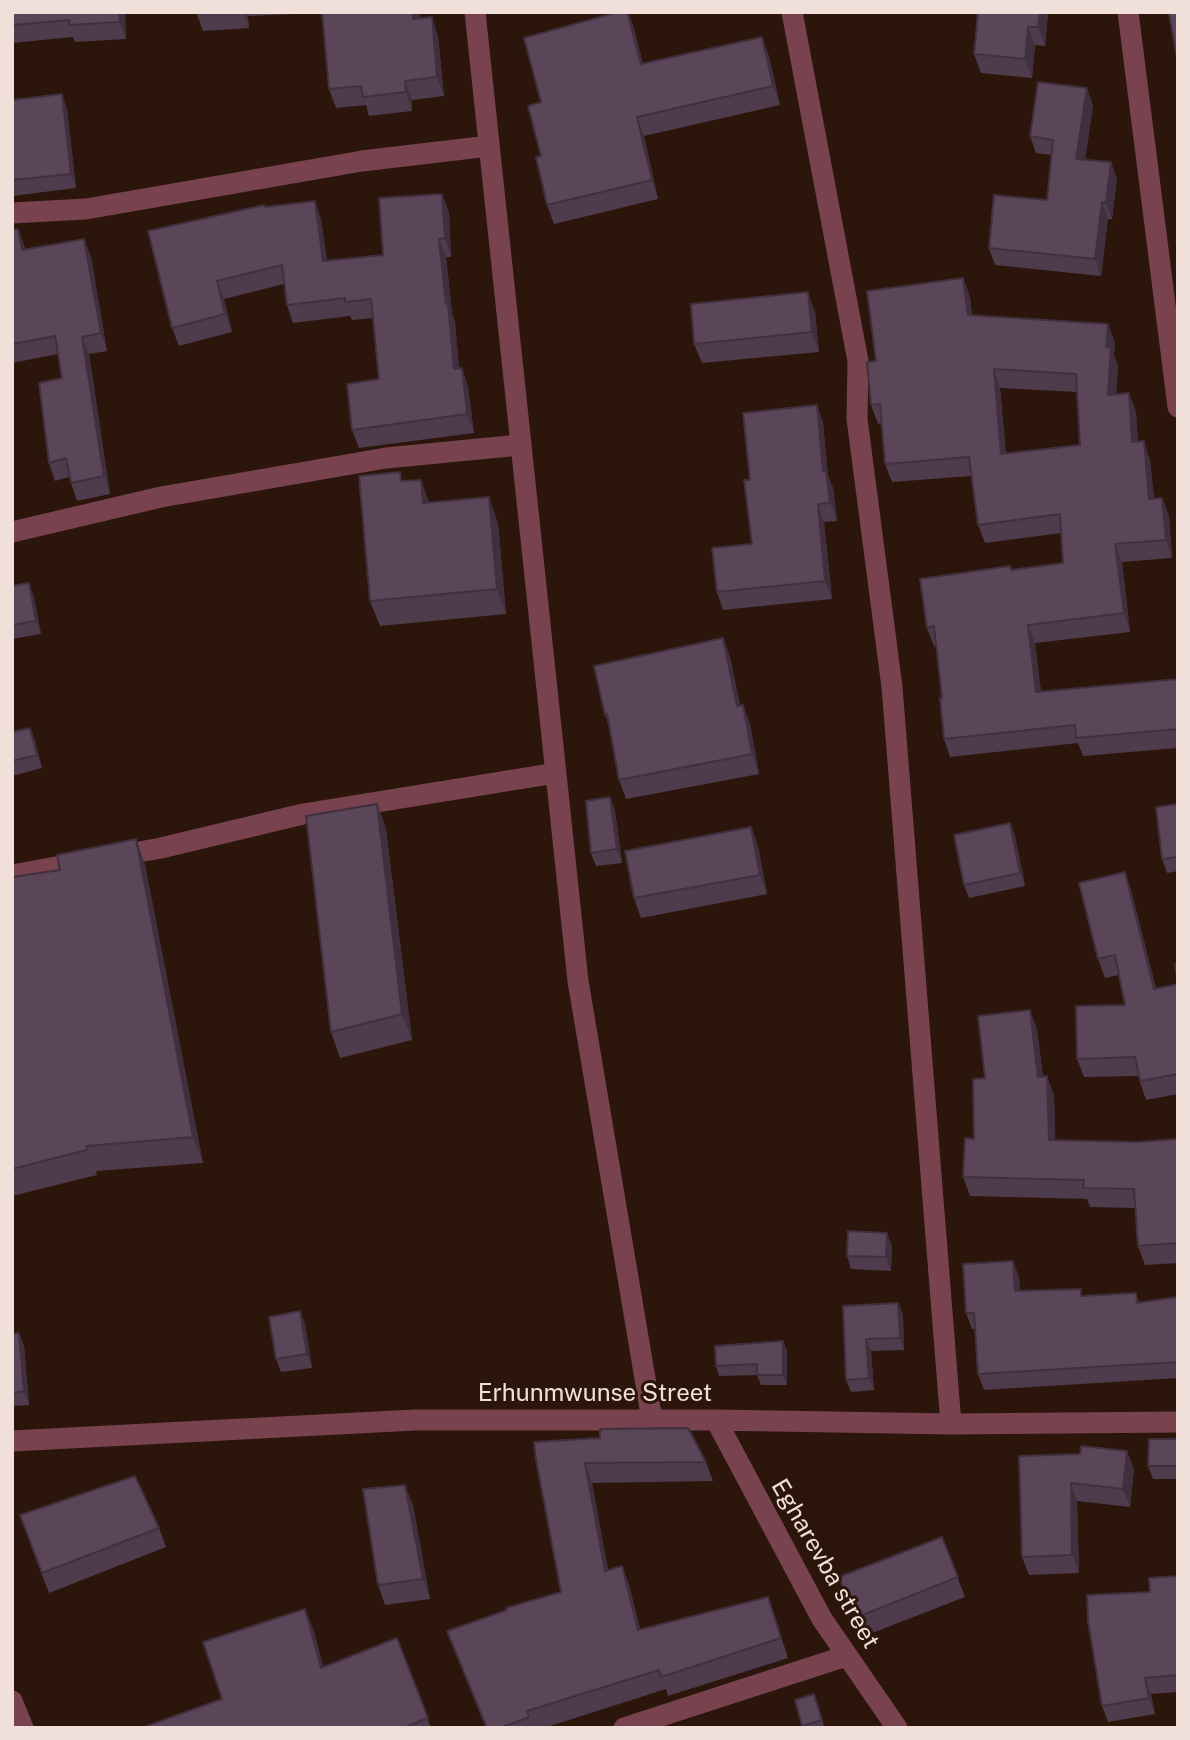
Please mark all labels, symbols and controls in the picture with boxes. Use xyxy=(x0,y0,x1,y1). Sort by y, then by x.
street label: Erhunmwunse Street xyxy=(478,1380,712,1408)
street label: Egharevba street xyxy=(765,1474,885,1654)

